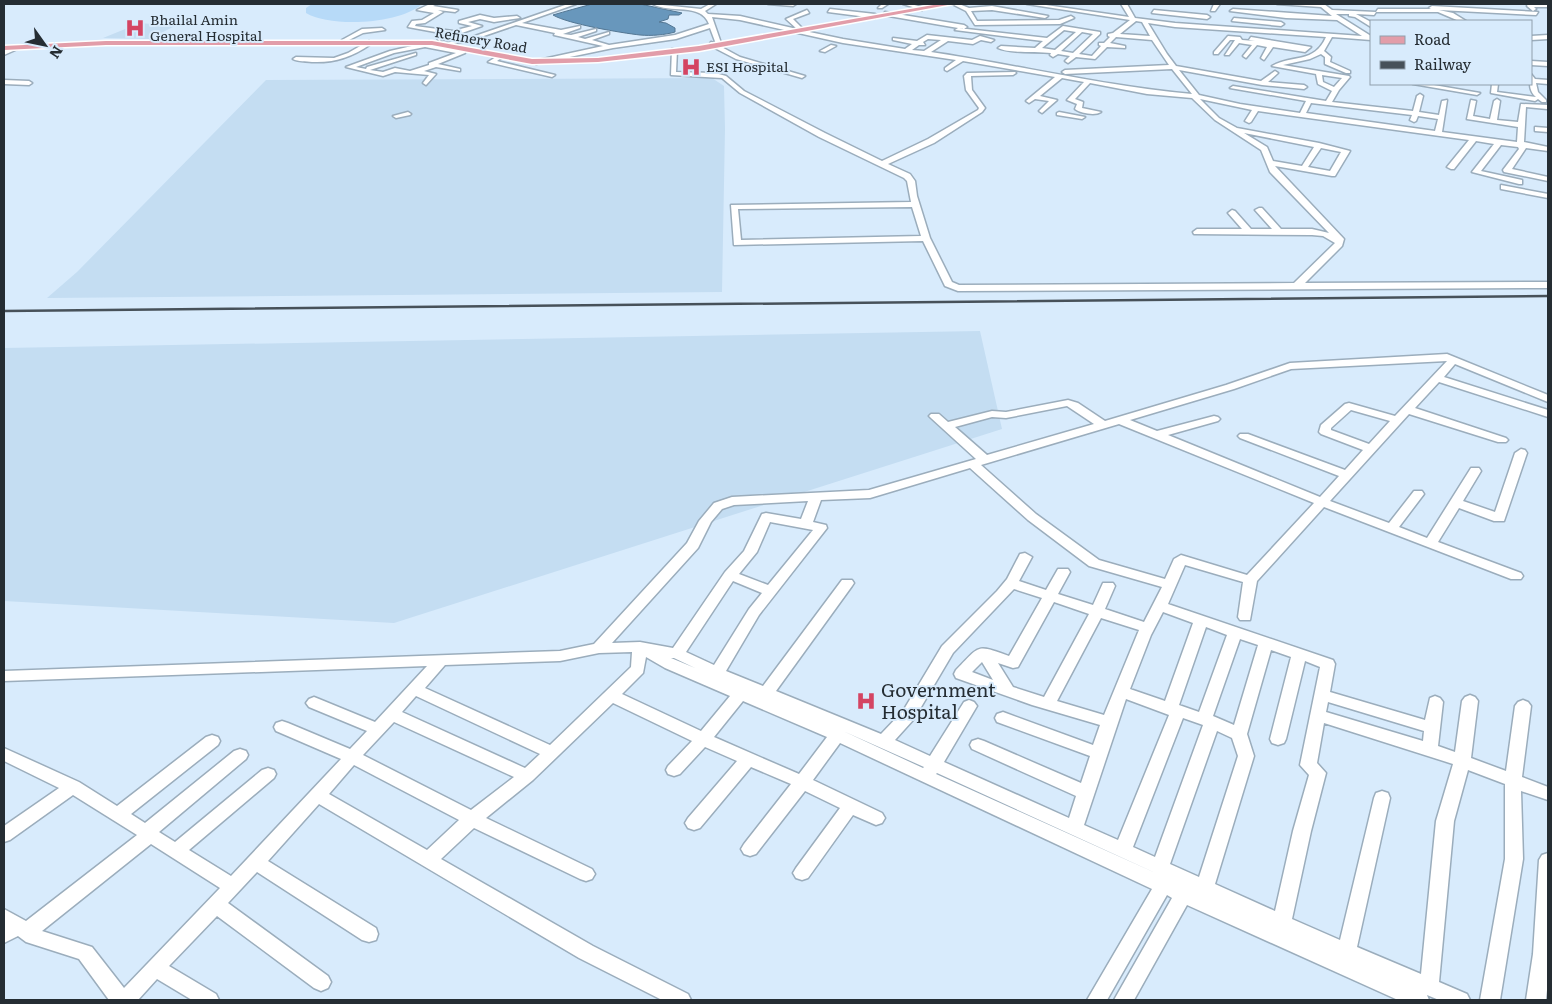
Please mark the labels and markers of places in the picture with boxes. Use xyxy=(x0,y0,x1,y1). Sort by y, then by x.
place label: Bhailal Amin General Hospital xyxy=(150,9,262,45)
hospital icon: Bhailal Amin General Hospital xyxy=(124,17,146,39)
hospital icon: ESI Hospital xyxy=(680,56,702,78)
place label: ESI Hospital xyxy=(706,56,789,76)
place label: Government Hospital xyxy=(881,675,996,725)
hospital icon: Government Hospital xyxy=(855,690,877,712)

